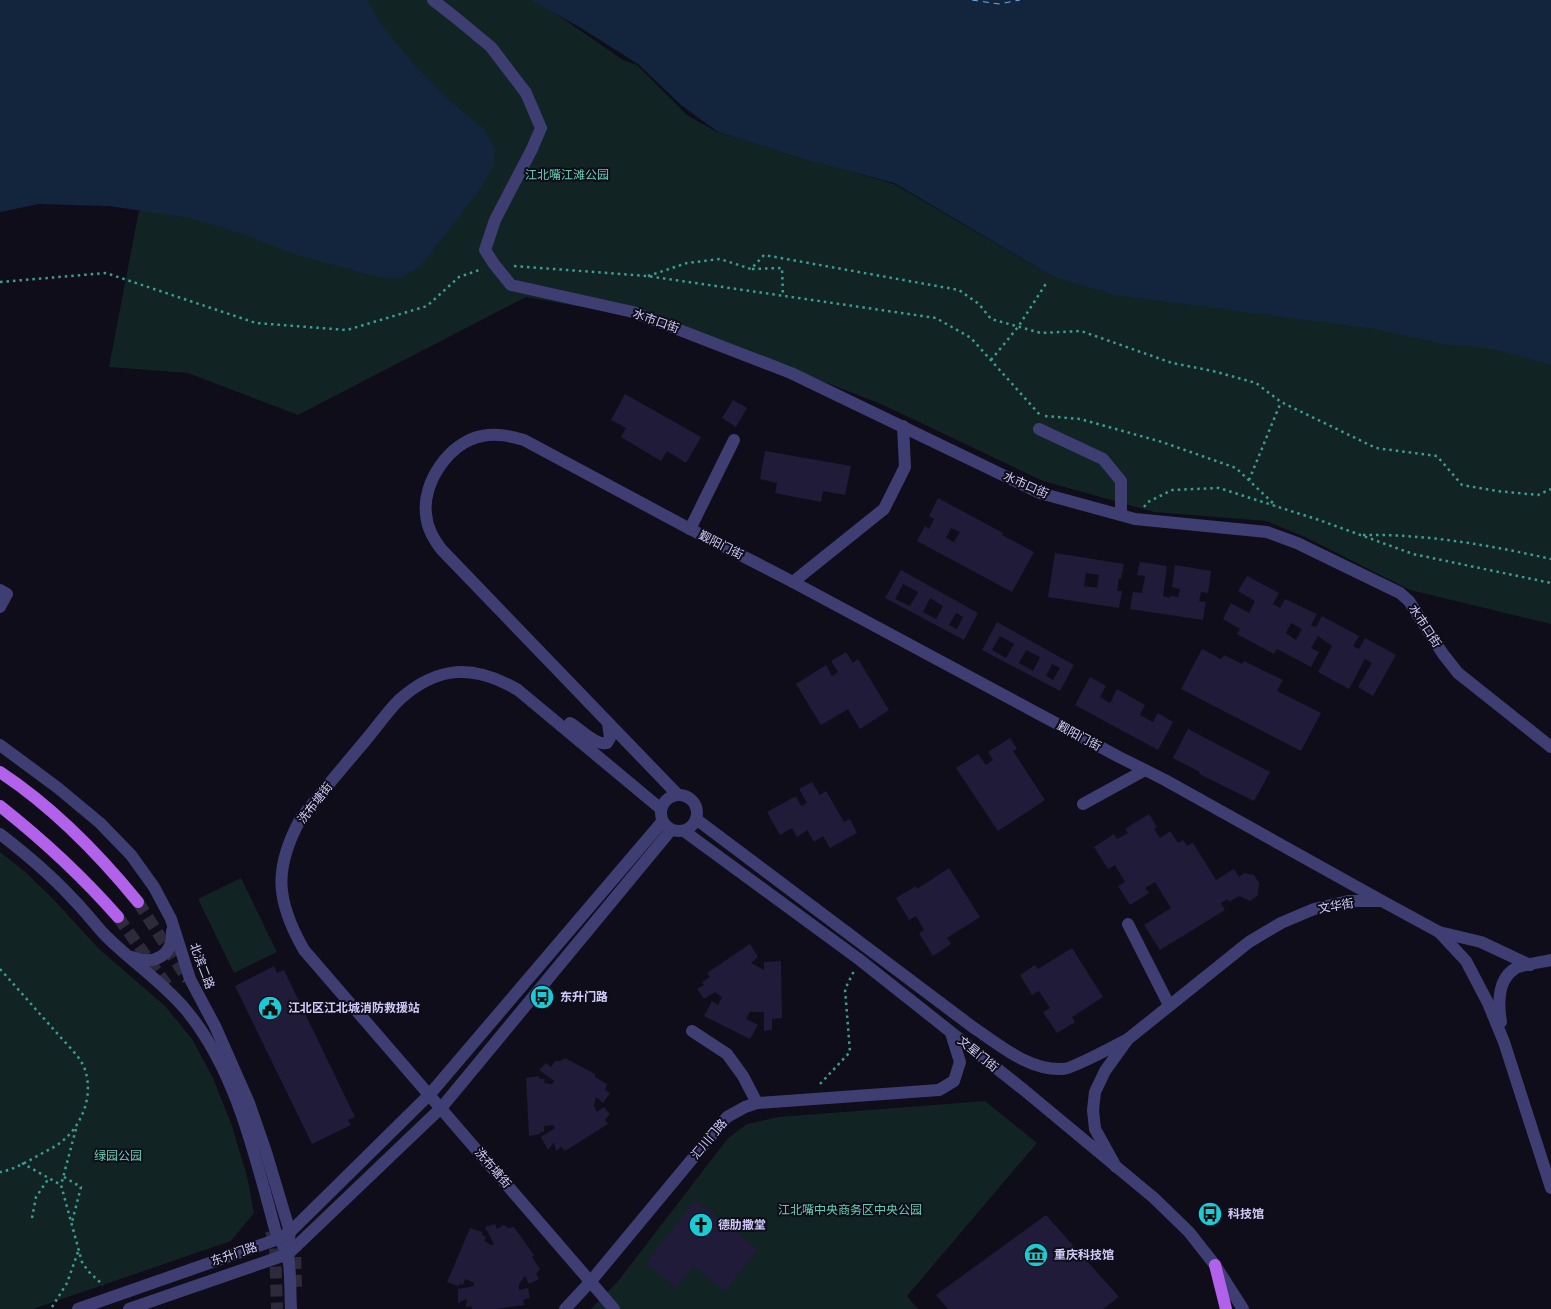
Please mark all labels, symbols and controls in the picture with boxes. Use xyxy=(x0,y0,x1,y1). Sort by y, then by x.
park label: 江北嘴江滩公园 xyxy=(525,168,609,182)
street label: 水市口街 xyxy=(631,306,681,336)
street label: 水市口街 xyxy=(1001,469,1051,501)
street label: 觐阳门街 xyxy=(696,528,746,562)
street label: 水市口街 xyxy=(1406,602,1444,650)
street label: 觐阳门街 xyxy=(1055,719,1103,753)
street label: 洗布塘街 xyxy=(295,780,335,826)
street label: 文华街 xyxy=(1317,896,1355,916)
street label: 北滨二路 xyxy=(187,941,217,991)
bus stop icon: 东升门路 xyxy=(529,984,555,1010)
place label: 东升门路 xyxy=(560,990,608,1004)
public building icon: 江北区江北城消防救援站 xyxy=(257,995,283,1021)
place label: 江北区江北城消防救援站 xyxy=(288,1001,420,1015)
street label: 文星门街 xyxy=(955,1033,1001,1075)
street label: 汇川门路 xyxy=(688,1116,730,1162)
street label: 洗布塘街 xyxy=(472,1145,514,1191)
park label: 绿园公园 xyxy=(94,1149,142,1163)
bus stop icon: 科技馆 xyxy=(1197,1201,1223,1227)
park label: 江北嘴中央商务区中央公园 xyxy=(778,1203,922,1217)
place label: 科技馆 xyxy=(1228,1207,1264,1221)
church icon: 德肋撒堂 xyxy=(688,1212,714,1238)
place label: 德肋撒堂 xyxy=(718,1218,766,1232)
street label: 东升门路 xyxy=(209,1240,259,1268)
museum icon: 重庆科技馆 xyxy=(1023,1242,1049,1268)
place label: 重庆科技馆 xyxy=(1054,1248,1114,1262)

